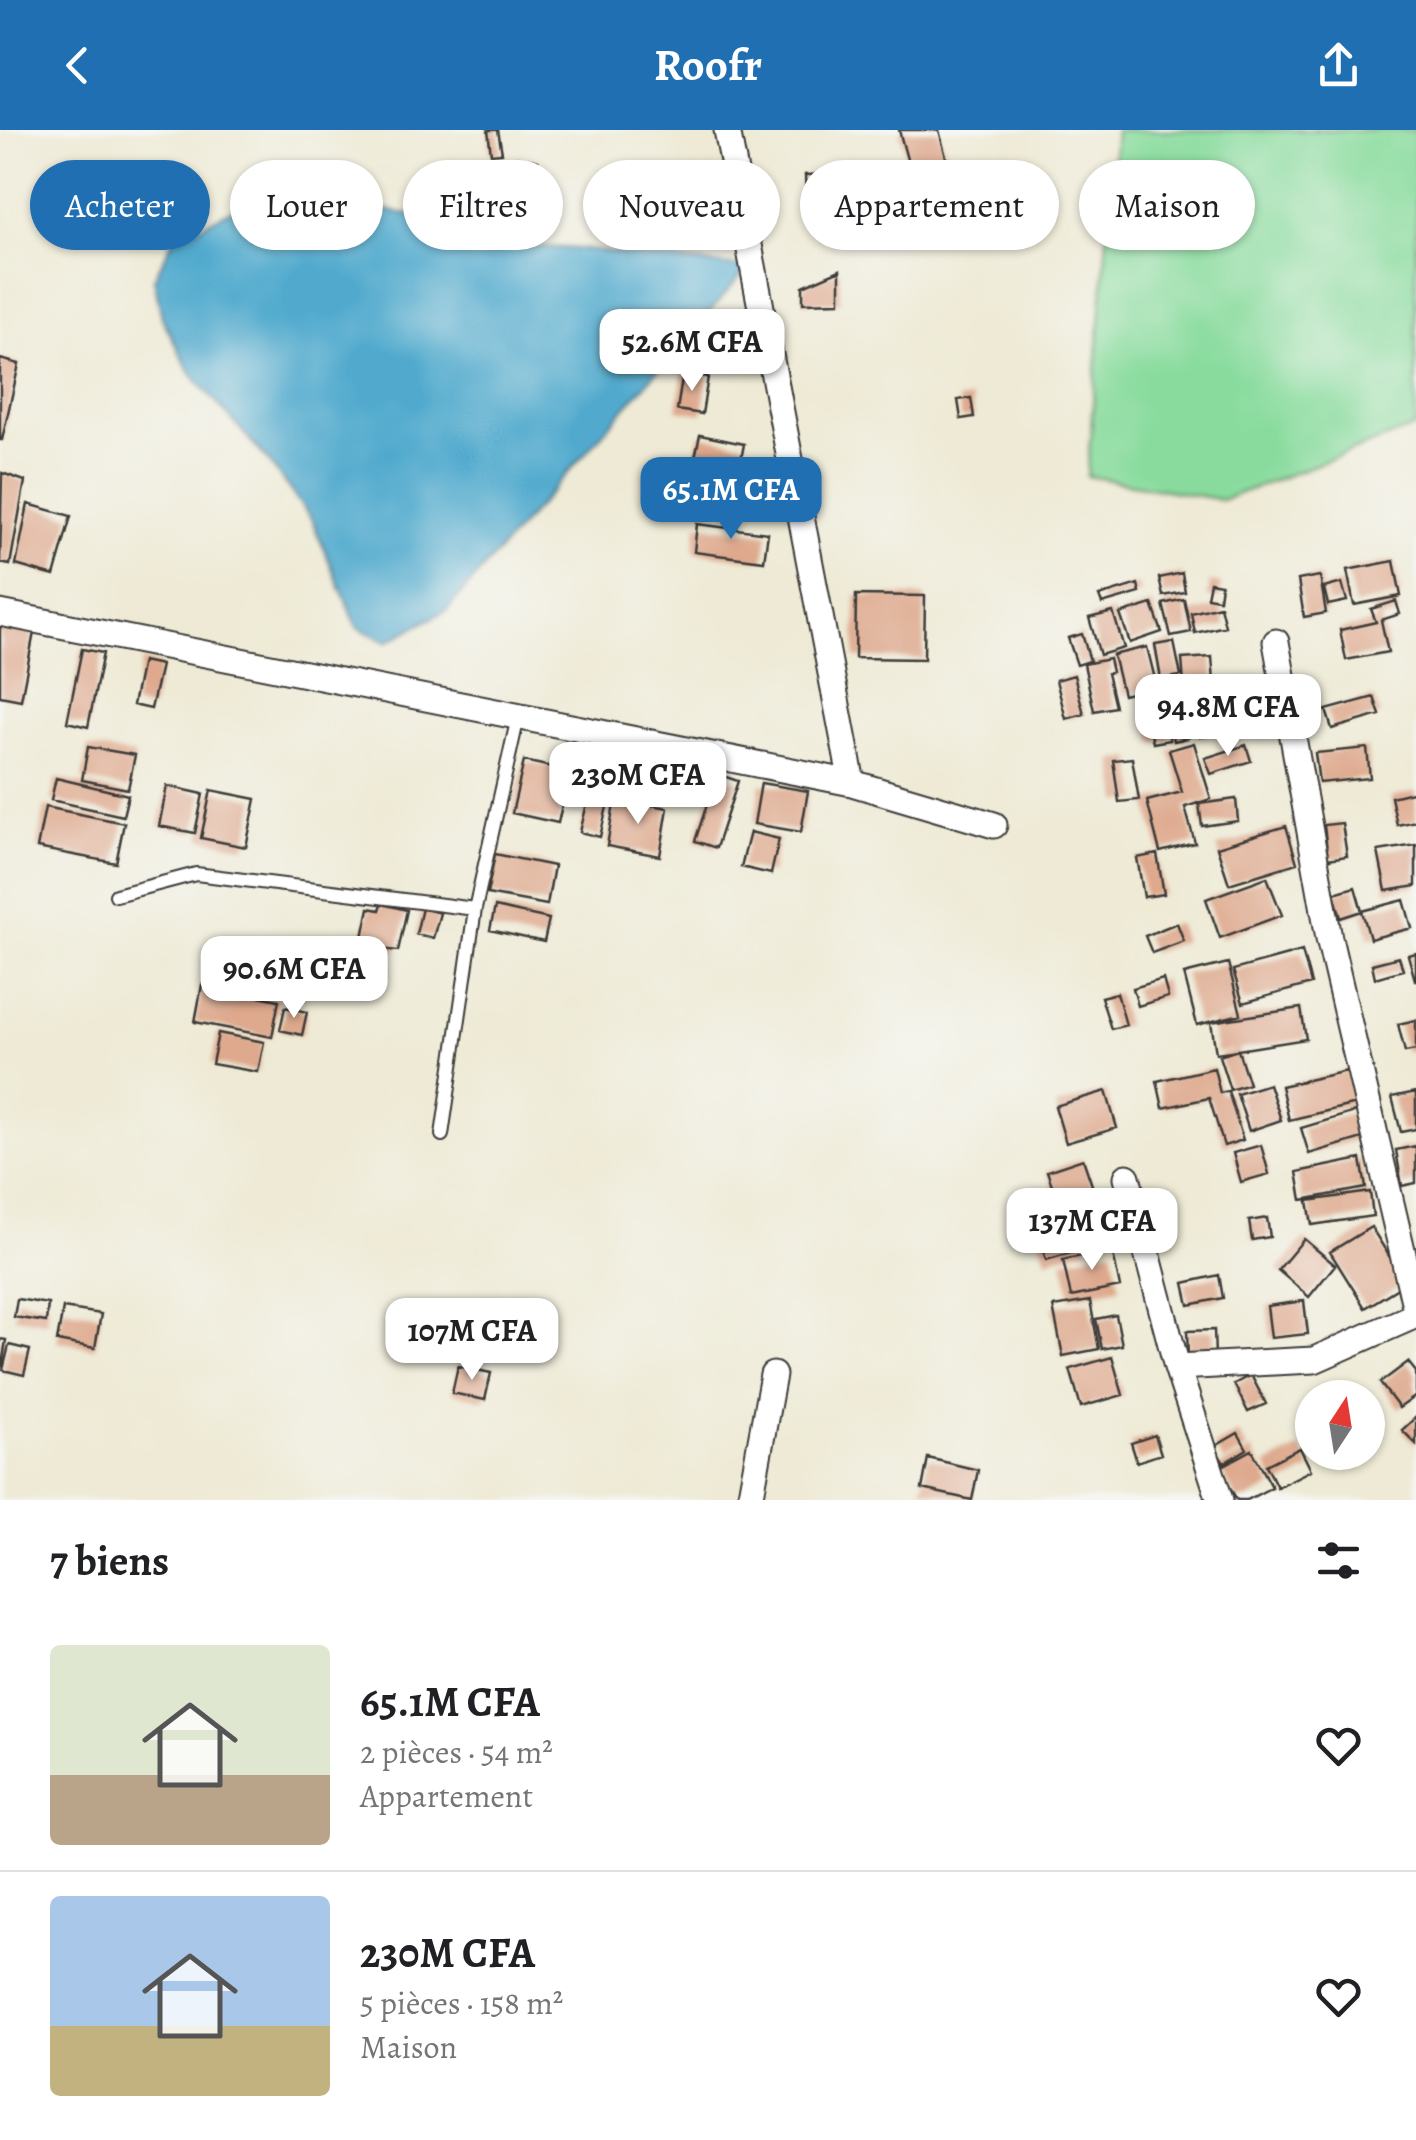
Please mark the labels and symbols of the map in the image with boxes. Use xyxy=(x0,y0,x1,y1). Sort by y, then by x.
pin: 52.6M CFA xyxy=(578,309,806,394)
pin: 65.1M CFA xyxy=(617,457,845,542)
pin: 94.8M CFA xyxy=(1114,674,1342,759)
pin: 230M CFA xyxy=(535,742,741,827)
pin: 90.6M CFA xyxy=(180,936,408,1021)
pin: 137M CFA xyxy=(989,1188,1195,1273)
pin: 107M CFA xyxy=(369,1298,575,1383)
north arrow xyxy=(1295,1380,1385,1470)

